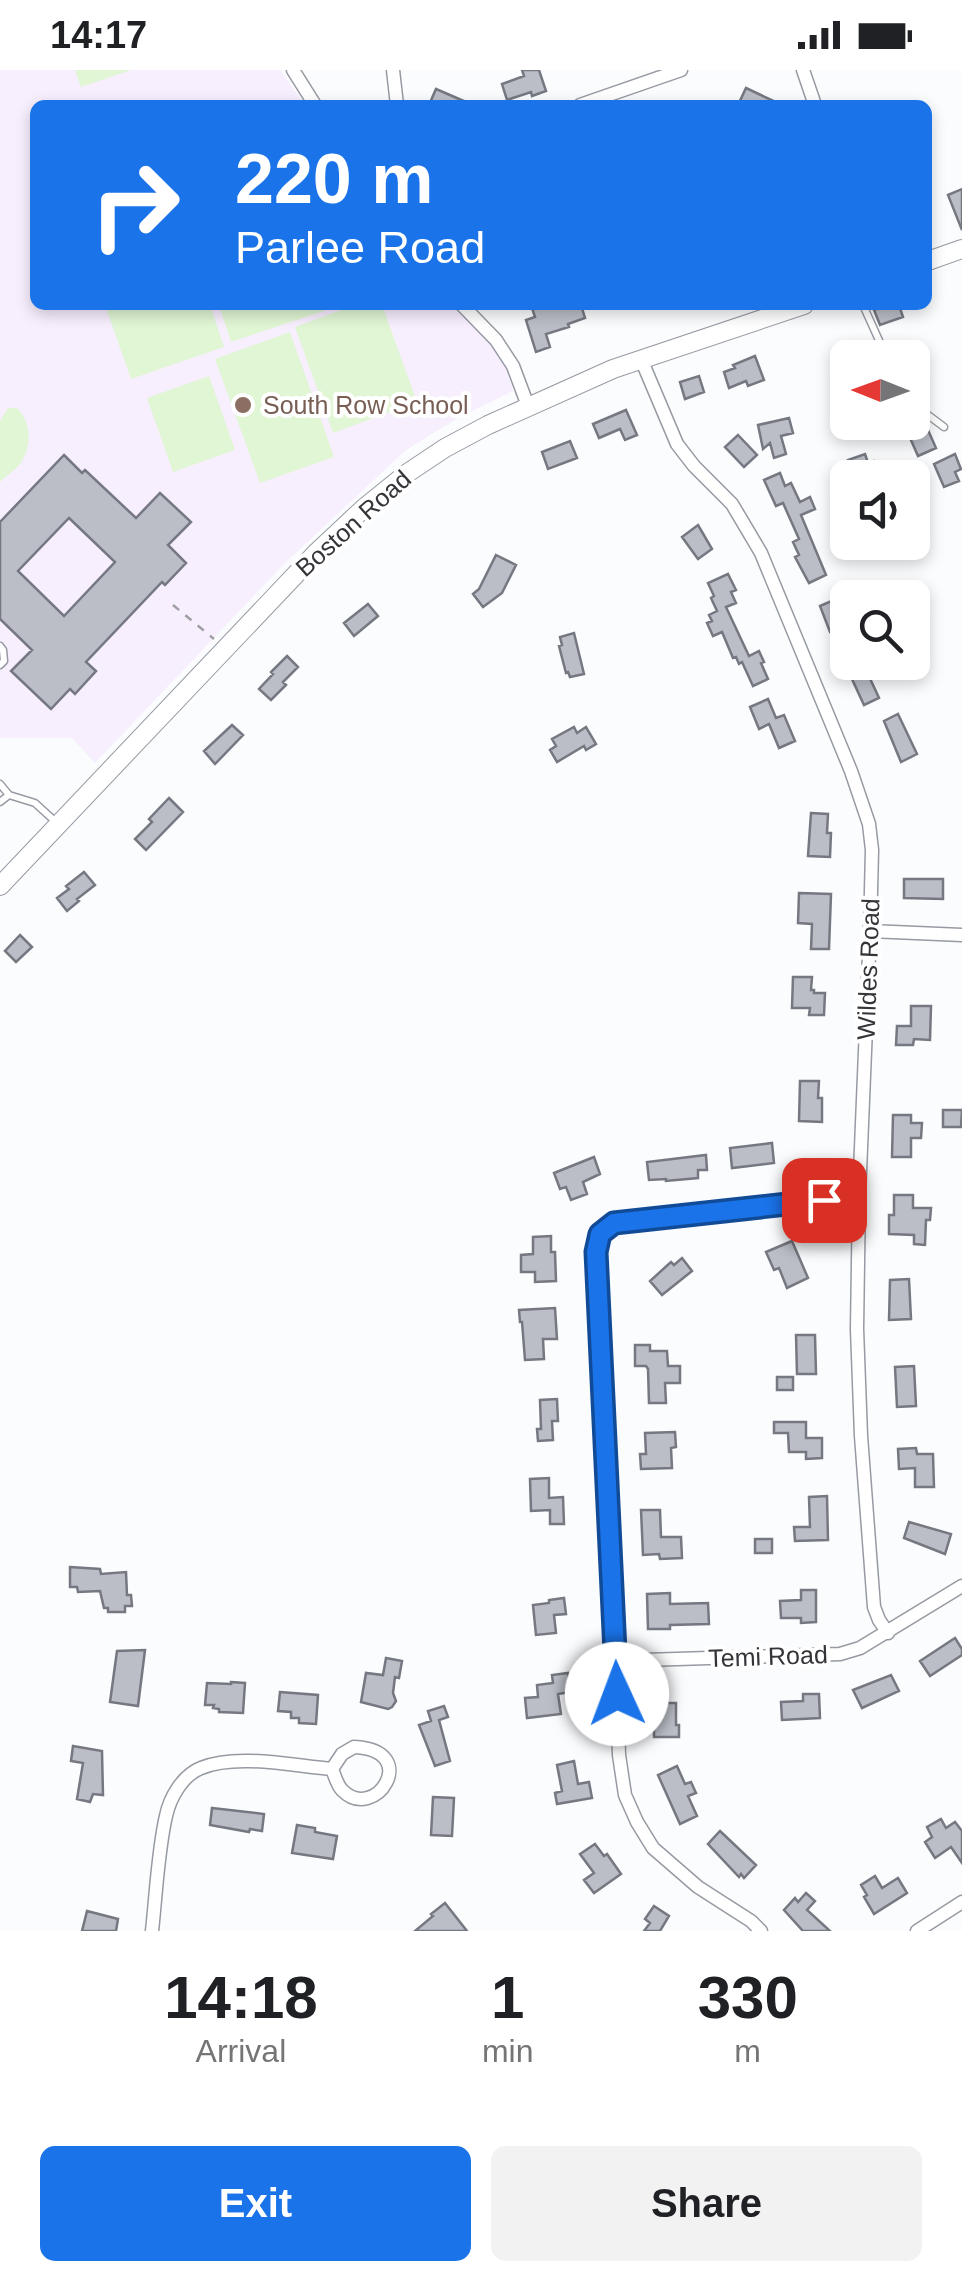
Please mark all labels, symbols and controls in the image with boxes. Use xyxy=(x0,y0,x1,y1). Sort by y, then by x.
text: 14:17 xyxy=(50,14,147,56)
icon: right xyxy=(70,140,200,270)
text: 220 m xyxy=(235,140,433,218)
text: Parlee Road xyxy=(235,222,485,273)
north arrow xyxy=(830,340,930,440)
map controls xyxy=(830,340,930,680)
place label: South Row School xyxy=(263,391,469,419)
marker: South Row School xyxy=(232,394,254,416)
button: sound xyxy=(830,460,930,560)
street label: Boston Road xyxy=(290,464,416,582)
button: search xyxy=(830,580,930,680)
street label: Wildes Road xyxy=(852,898,884,1040)
pin xyxy=(782,1158,867,1243)
icon: arrive xyxy=(797,1173,852,1228)
street label: Temi Road xyxy=(708,1640,828,1672)
position arrow xyxy=(565,1642,669,1746)
text: 14:18 xyxy=(164,1964,318,2031)
text: 1 xyxy=(491,1964,524,2031)
text: 330 xyxy=(698,1964,798,2031)
text: Arrival xyxy=(196,2033,286,2069)
text: min xyxy=(482,2033,533,2069)
text: m xyxy=(734,2033,761,2069)
button: Exit xyxy=(40,2146,471,2261)
button: Share xyxy=(491,2146,922,2261)

